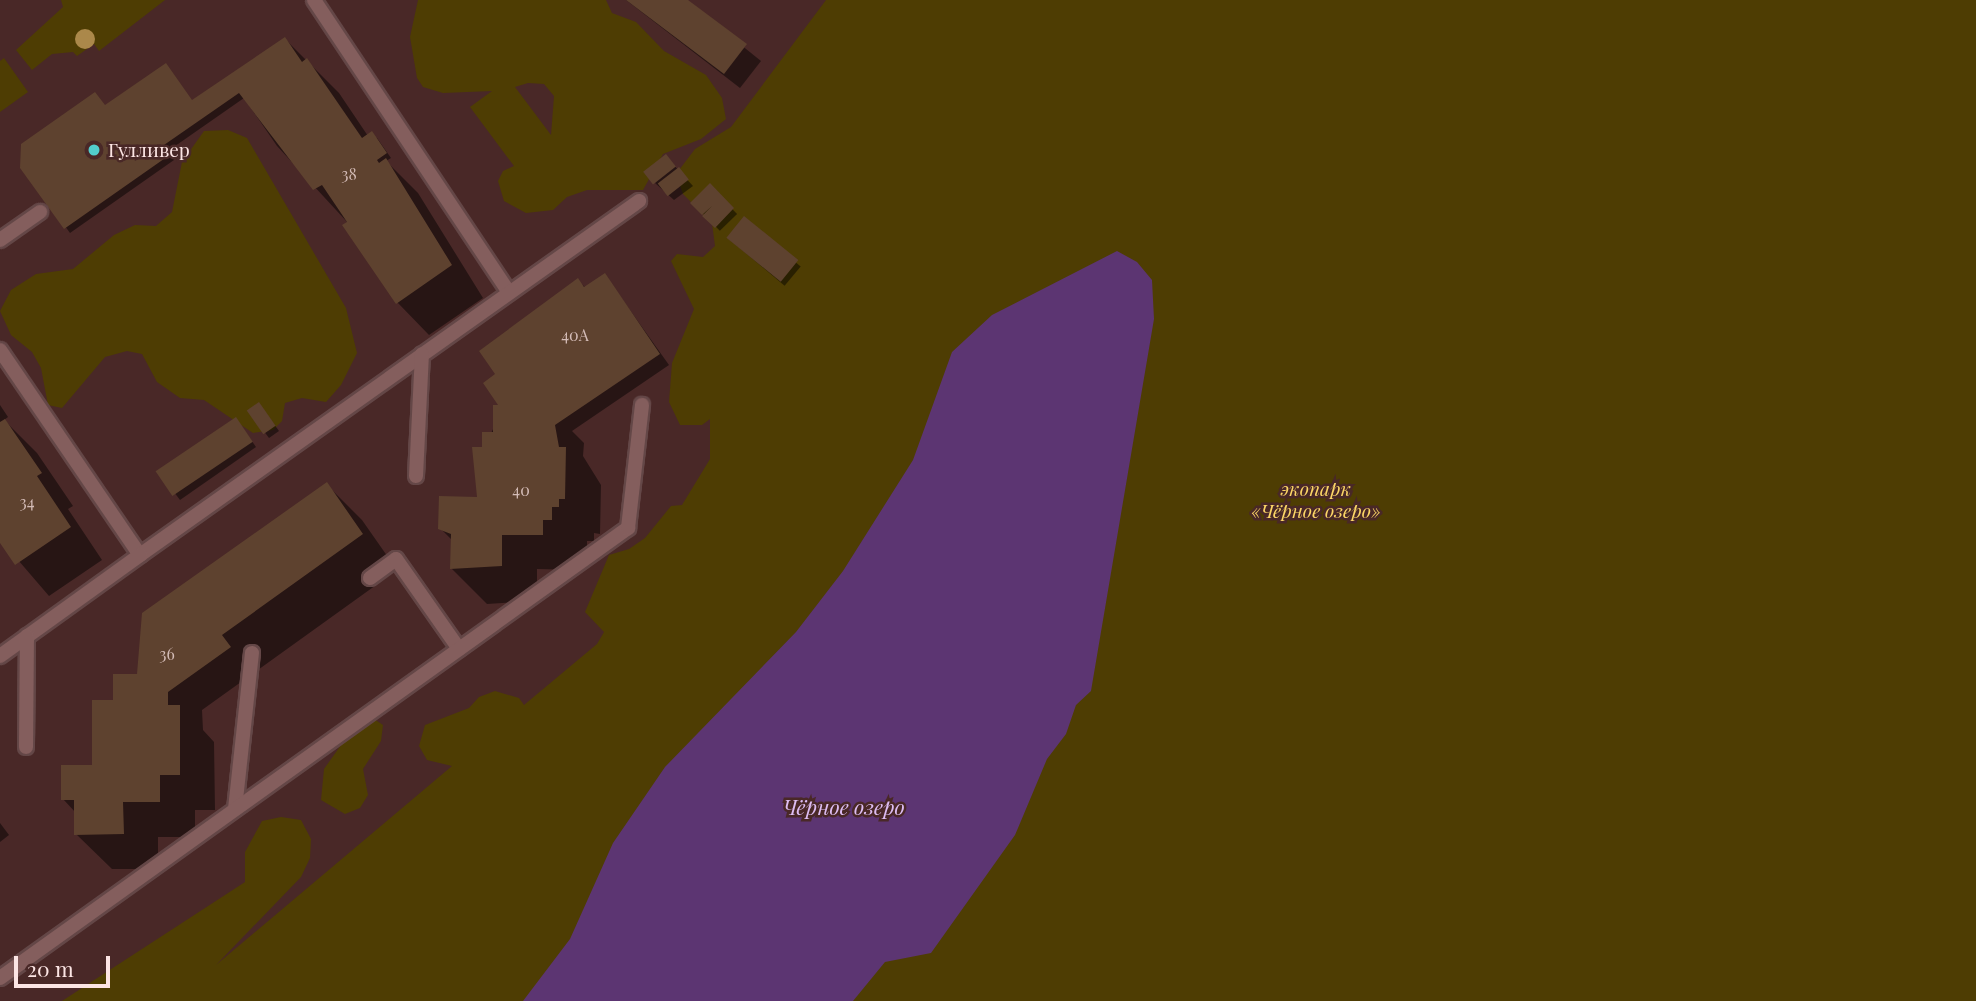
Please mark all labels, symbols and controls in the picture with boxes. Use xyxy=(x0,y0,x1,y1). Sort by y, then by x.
place label: Гулливер xyxy=(108,139,190,161)
marker: Гулливер xyxy=(86,142,102,158)
house number: 38 xyxy=(341,164,357,184)
house number: 40А xyxy=(561,325,589,345)
park label: экопарк «Чёрное озеро» xyxy=(1251,478,1381,522)
house number: 40 xyxy=(512,480,530,500)
house number: 34 xyxy=(19,492,35,512)
house number: 36 xyxy=(159,644,175,664)
water label: Чёрное озеро xyxy=(783,793,905,819)
scale bar xyxy=(18,942,114,986)
text: 20 m xyxy=(27,954,74,982)

